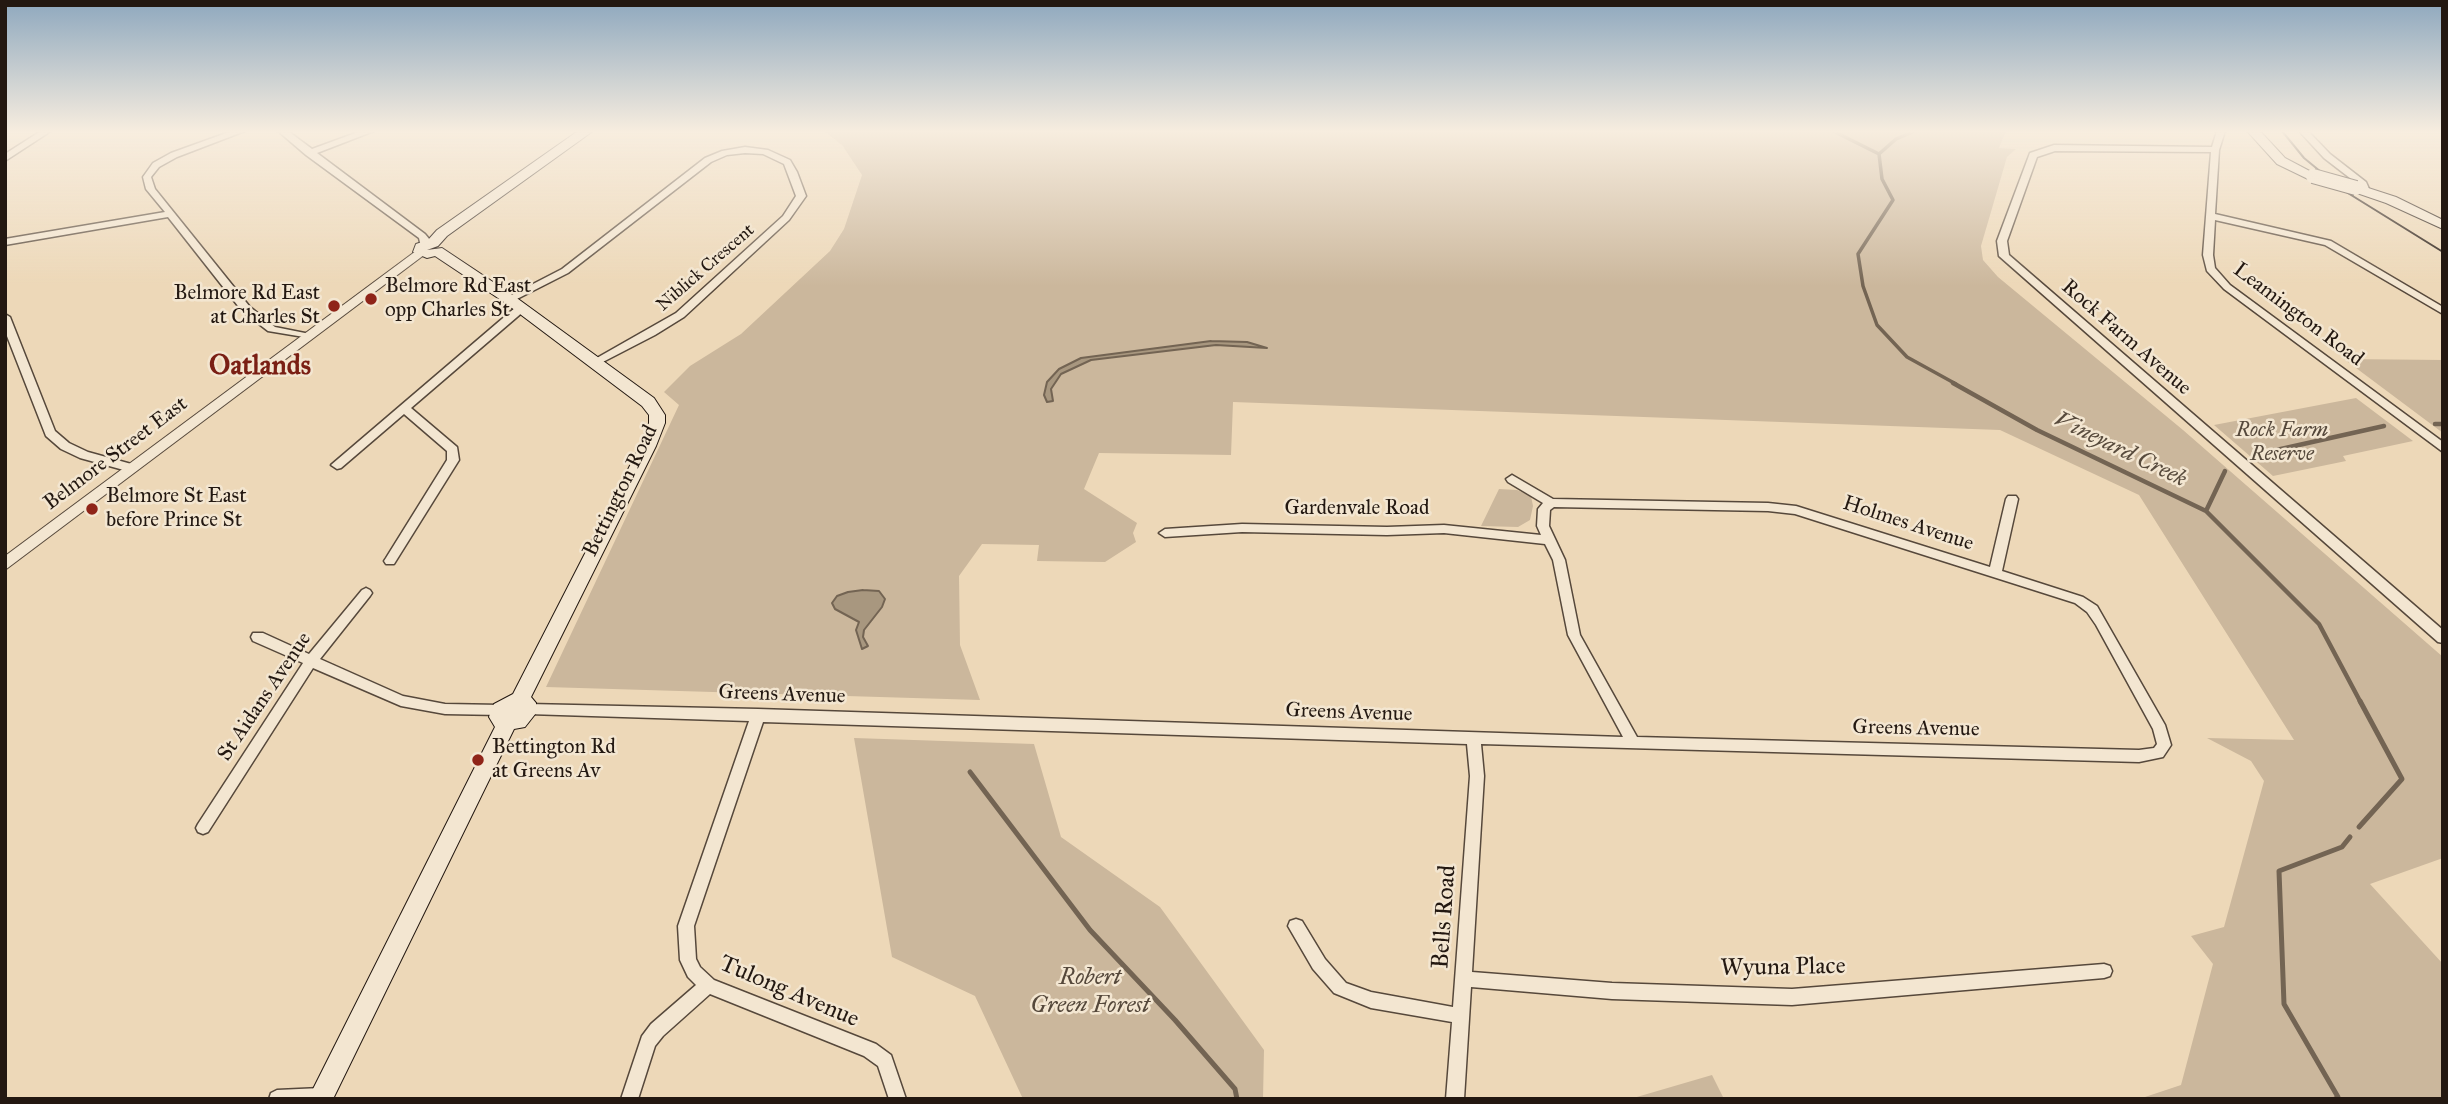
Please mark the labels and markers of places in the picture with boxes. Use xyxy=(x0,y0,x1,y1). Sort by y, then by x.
place label: Belmore Rd East opp Charles St xyxy=(385,274,531,324)
place label: Belmore Rd East at Charles St xyxy=(174,281,320,331)
marker: Belmore Rd East opp Charles St xyxy=(363,291,379,307)
marker: Belmore Rd East at Charles St xyxy=(326,298,342,314)
place label: Belmore St East before Prince St xyxy=(106,484,247,534)
marker: Belmore St East before Prince St xyxy=(84,501,100,517)
place label: Bettington Rd at Greens Av xyxy=(492,735,616,785)
marker: Bettington Rd at Greens Av xyxy=(470,752,486,768)

